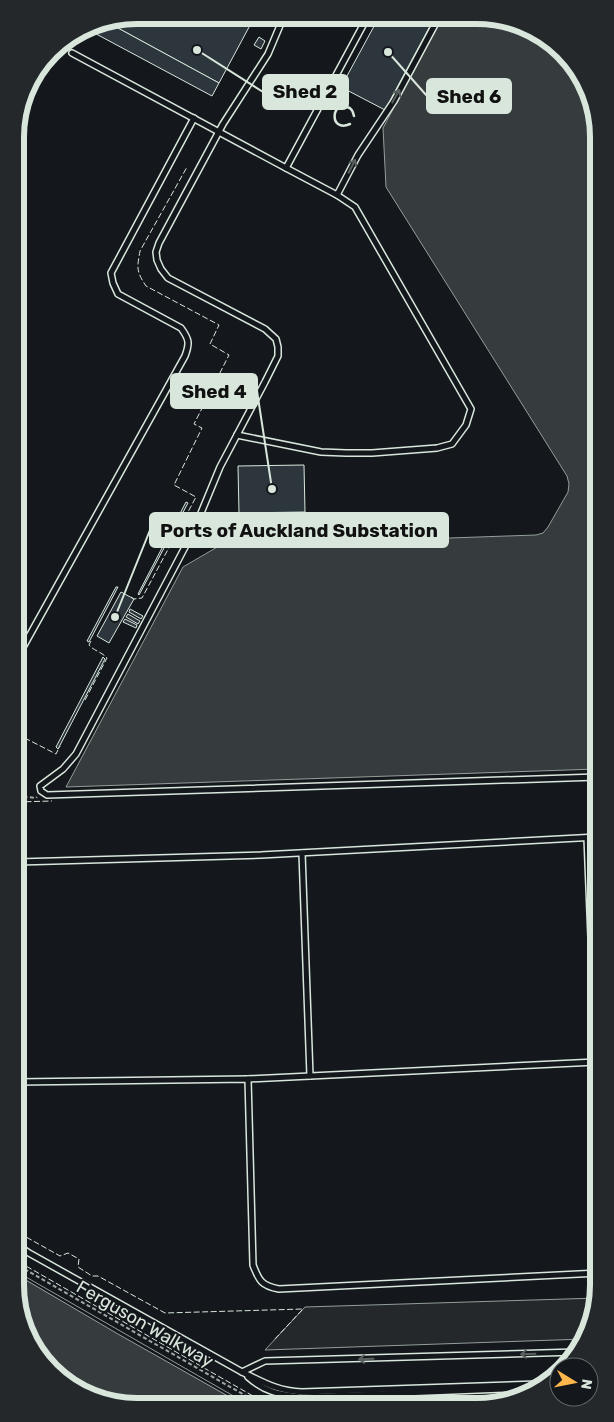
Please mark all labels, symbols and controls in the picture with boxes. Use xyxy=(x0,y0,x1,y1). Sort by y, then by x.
callout: Shed 2 xyxy=(263,75,348,109)
callout: Shed 6 xyxy=(427,79,511,113)
text: Shed 2 xyxy=(273,80,337,103)
text: Shed 6 xyxy=(437,85,501,108)
one-way arrow xyxy=(392,89,402,104)
one-way arrow xyxy=(348,159,357,174)
callout: Shed 4 xyxy=(171,374,257,408)
text: Shed 4 xyxy=(181,380,247,403)
callout: Ports of Auckland Substation xyxy=(150,513,448,547)
text: Ports of Auckland Substation xyxy=(160,519,438,542)
street label: Ferguson Walkway xyxy=(73,1276,218,1372)
one-way arrow xyxy=(520,1349,536,1359)
one-way arrow xyxy=(358,1354,374,1363)
north arrow xyxy=(549,1357,599,1407)
text: N xyxy=(577,1378,596,1391)

